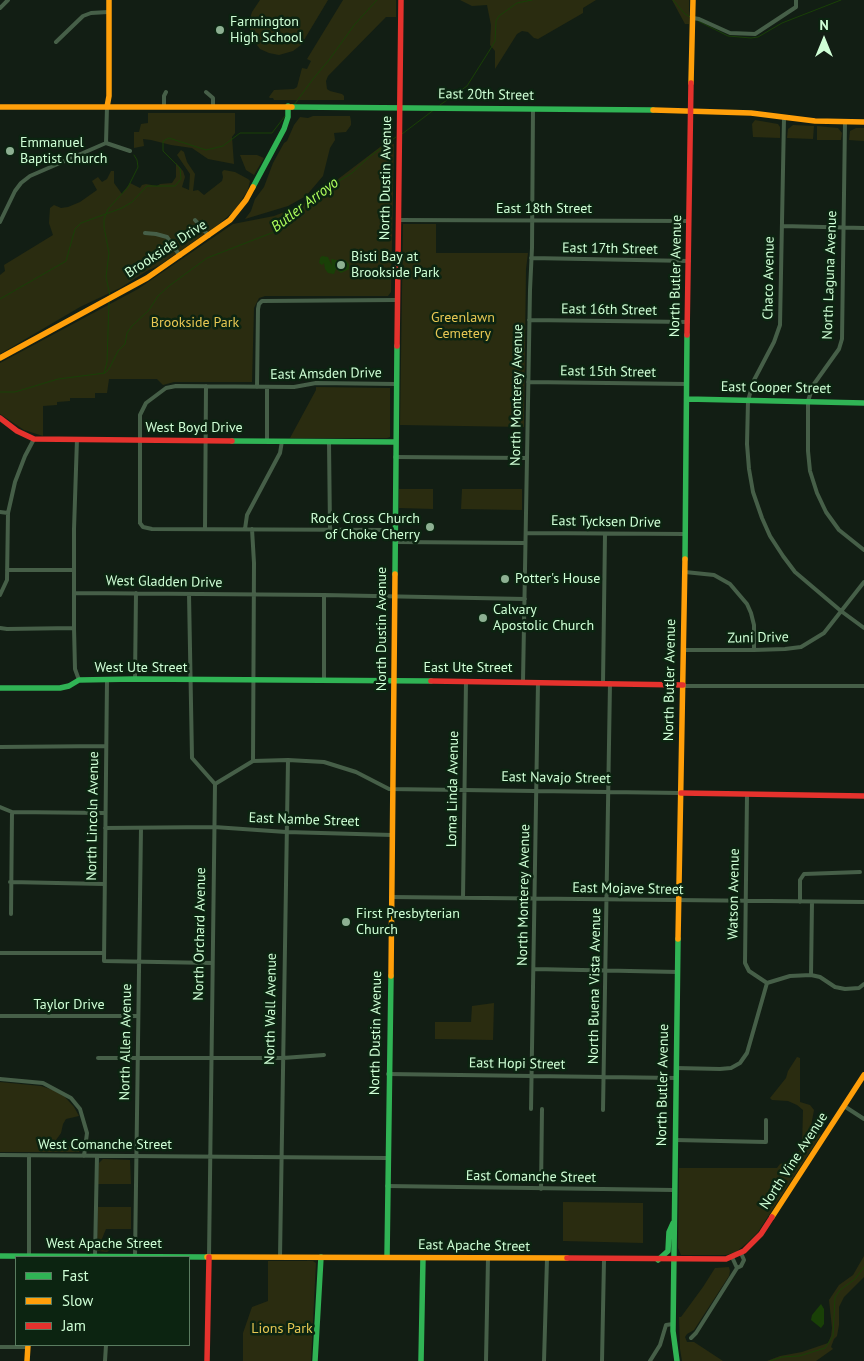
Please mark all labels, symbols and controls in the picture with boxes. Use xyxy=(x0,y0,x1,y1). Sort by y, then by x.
place label: Farmington High School xyxy=(230,14,303,46)
north arrow xyxy=(799,15,849,65)
text: N xyxy=(819,16,829,34)
marker: Farmington High School xyxy=(214,24,226,36)
street label: East 20th Street xyxy=(438,86,534,104)
street label: North Dustin Avenue xyxy=(377,116,395,240)
place label: Emmanuel Baptist Church xyxy=(20,135,107,168)
marker: Emmanuel Baptist Church xyxy=(4,145,16,157)
water label: Butler Arroyo xyxy=(268,174,342,236)
street label: East 18th Street xyxy=(496,201,592,217)
street label: North Laguna Avenue xyxy=(819,210,841,340)
street label: North Butler Avenue xyxy=(667,215,685,337)
street label: Brookside Drive xyxy=(122,216,210,282)
street label: Chaco Avenue xyxy=(760,236,778,320)
street label: East 17th Street xyxy=(562,240,658,258)
place label: Bisti Bay at Brookside Park xyxy=(351,249,439,282)
marker: Bisti Bay at Brookside Park xyxy=(335,259,347,271)
street label: East 16th Street xyxy=(561,301,657,319)
park label: Greenlawn Cemetery xyxy=(431,310,495,342)
park label: Brookside Park xyxy=(151,315,239,331)
street label: North Monterey Avenue xyxy=(507,324,527,466)
street label: East 15th Street xyxy=(560,363,656,381)
street label: East Amsden Drive xyxy=(270,365,382,383)
street label: East Cooper Street xyxy=(721,379,831,397)
street label: West Boyd Drive xyxy=(145,420,243,436)
place label: Rock Cross Church of Choke Cherry xyxy=(311,511,420,544)
street label: East Tycksen Drive xyxy=(551,513,661,531)
marker: Rock Cross Church of Choke Cherry xyxy=(424,521,436,533)
street label: North Dustin Avenue xyxy=(374,567,390,691)
place label: Potter's House xyxy=(515,571,600,587)
street label: West Gladden Drive xyxy=(105,573,223,591)
marker: Potter's House xyxy=(499,573,511,585)
place label: Calvary Apostolic Church xyxy=(493,602,594,634)
marker: Calvary Apostolic Church xyxy=(477,612,489,624)
street label: North Butler Avenue xyxy=(661,619,679,741)
street label: Zuni Drive xyxy=(727,629,789,647)
street label: West Ute Street xyxy=(95,660,187,676)
street label: East Ute Street xyxy=(423,660,513,676)
street label: Loma Linda Avenue xyxy=(444,731,462,847)
street label: North Lincoln Avenue xyxy=(83,751,103,881)
street label: East Navajo Street xyxy=(501,769,611,787)
street label: East Nambe Street xyxy=(248,810,360,830)
street label: North Monterey Avenue xyxy=(514,824,534,966)
street label: Watson Avenue xyxy=(725,848,743,940)
street label: North Orchard Avenue xyxy=(190,867,210,1001)
street label: East Mojave Street xyxy=(572,880,684,898)
place label: First Presbyterian Church xyxy=(356,906,460,939)
street label: North Buena Vista Avenue xyxy=(585,908,605,1064)
marker: First Presbyterian Church xyxy=(340,916,352,928)
street label: North Wall Avenue xyxy=(262,953,280,1065)
street label: North Dustin Avenue xyxy=(367,971,385,1095)
street label: North Allen Avenue xyxy=(117,983,135,1101)
street label: Taylor Drive xyxy=(33,997,105,1013)
street label: North Butler Avenue xyxy=(654,1024,672,1146)
street label: East Hopi Street xyxy=(469,1055,565,1073)
street label: North Vine Avenue xyxy=(756,1109,832,1213)
street label: West Comanche Street xyxy=(38,1137,172,1153)
street label: East Comanche Street xyxy=(466,1167,596,1187)
street label: West Apache Street xyxy=(46,1236,162,1252)
street label: East Apache Street xyxy=(418,1237,530,1255)
legend xyxy=(15,1256,190,1346)
text: Fast xyxy=(62,1266,89,1285)
text: Slow xyxy=(62,1291,93,1310)
text: Jam xyxy=(62,1316,86,1335)
park label: Lions Park xyxy=(251,1321,313,1337)

